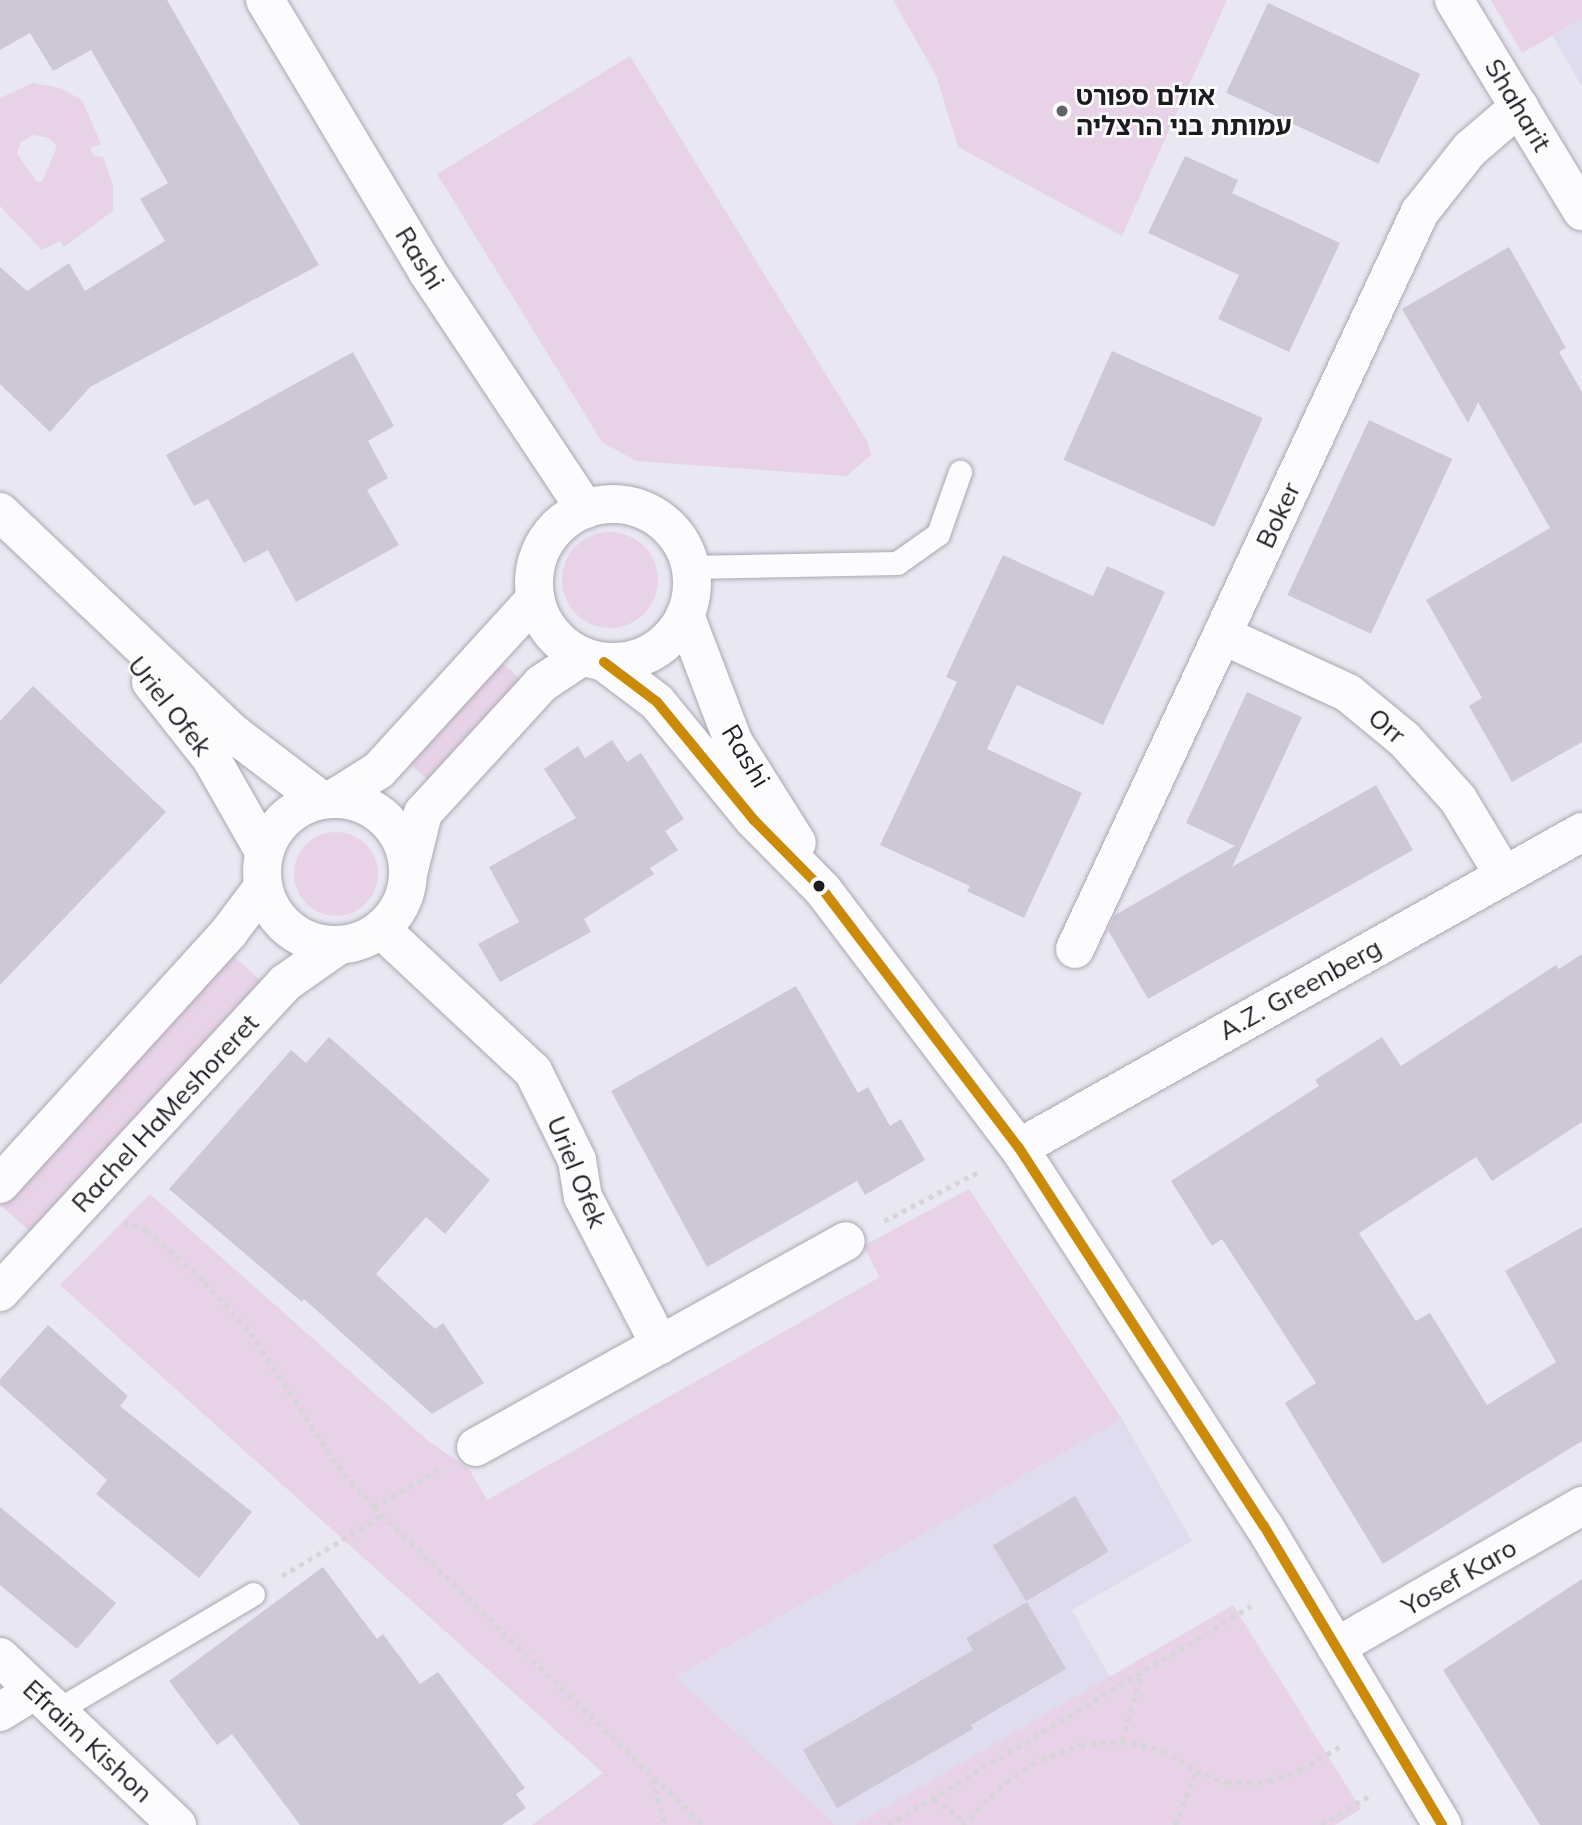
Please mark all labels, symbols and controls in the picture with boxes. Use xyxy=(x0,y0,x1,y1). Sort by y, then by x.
street label: Shaharit xyxy=(1478,53,1558,157)
place label: אולם ספורט עמותת בני הרצליה xyxy=(1076,80,1292,142)
marker: אולם ספורט עמותת בני הרצליה xyxy=(1054,103,1070,119)
street label: Rashi xyxy=(389,221,451,295)
street label: Boker xyxy=(1249,477,1307,553)
street label: Uriel Ofek xyxy=(121,650,219,762)
street label: Orr xyxy=(1362,702,1412,750)
street label: Rashi xyxy=(715,719,777,793)
unlabelled marker xyxy=(812,879,826,893)
street label: A.Z. Greenberg xyxy=(1213,932,1387,1046)
street label: Rachel HaMeshoreret xyxy=(65,1007,265,1219)
street label: Uriel Ofek xyxy=(540,1112,614,1232)
street label: Yosef Karo xyxy=(1396,1532,1522,1622)
street label: Efraim Kishon xyxy=(17,1673,159,1809)

